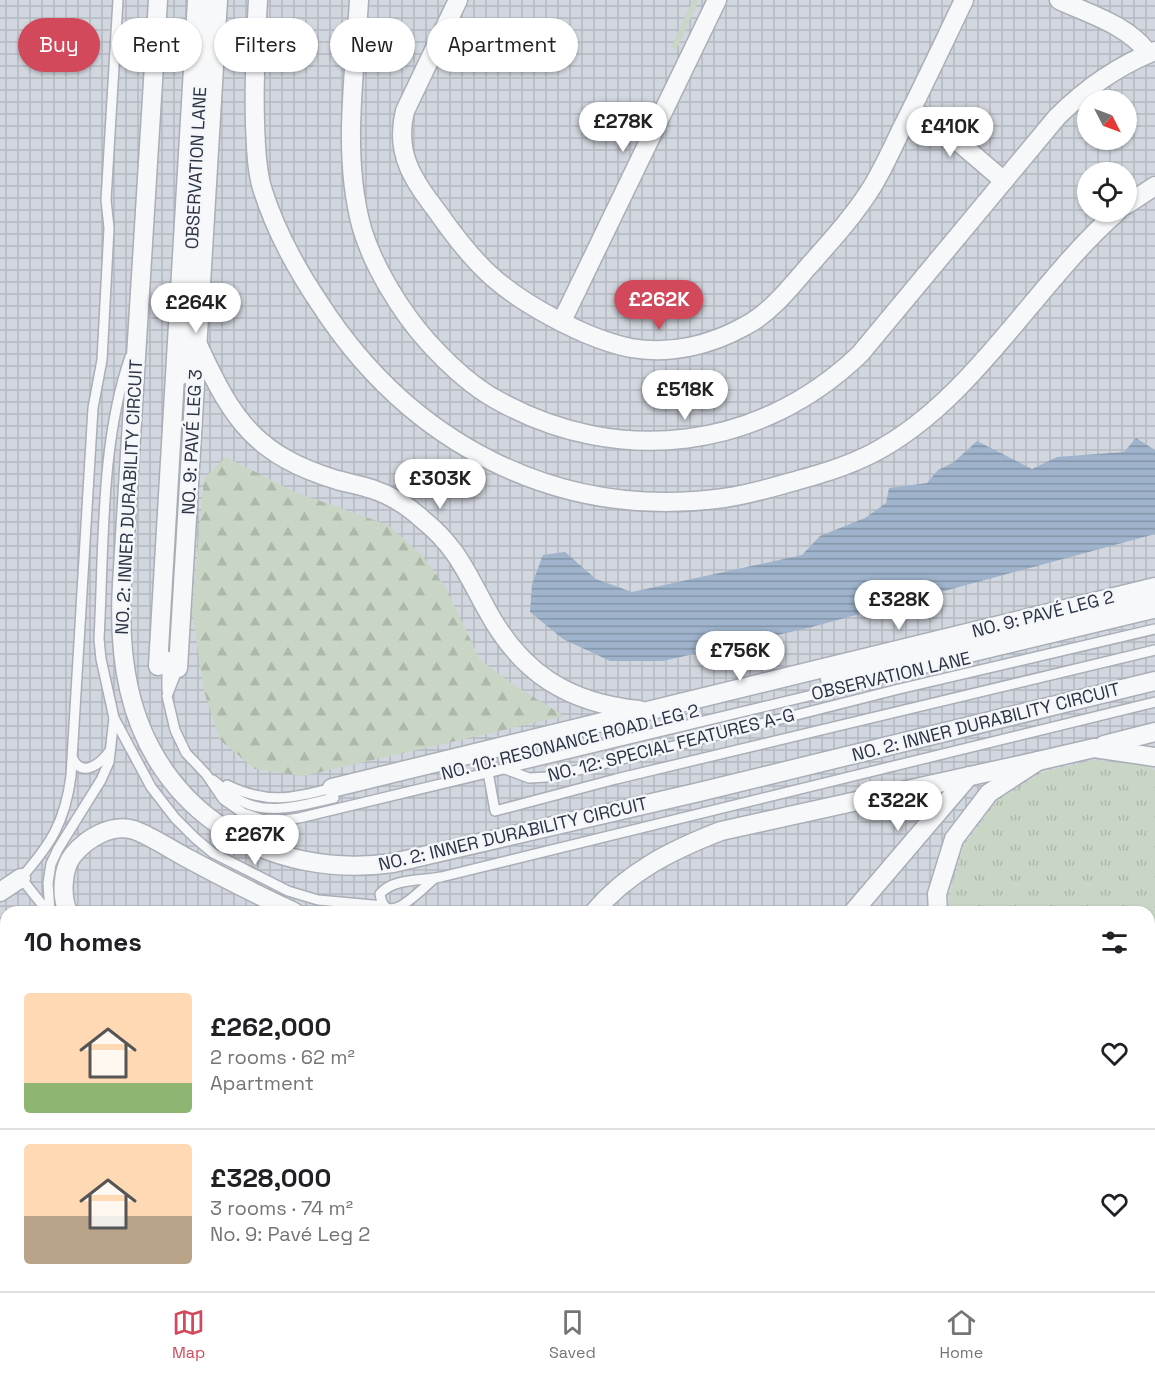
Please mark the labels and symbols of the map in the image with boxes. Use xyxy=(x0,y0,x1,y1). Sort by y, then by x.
street label: OBSERVATION LANE xyxy=(180,86,211,250)
north arrow xyxy=(1077,90,1137,150)
pin: £278K xyxy=(581,102,665,153)
pin: £410K xyxy=(908,107,992,158)
pin: £262K xyxy=(617,280,701,331)
pin: £264K xyxy=(154,283,238,334)
street label: NO. 2: INNER DURABILITY CIRCUIT xyxy=(110,358,147,635)
street label: NO. 9: PAVÉ LEG 3 xyxy=(176,369,207,515)
pin: £518K xyxy=(643,370,727,421)
pin: £303K xyxy=(398,459,482,510)
pin: £328K xyxy=(857,580,941,631)
street label: NO. 9: PAVÉ LEG 2 xyxy=(969,585,1116,642)
pin: £756K xyxy=(698,631,782,682)
street label: OBSERVATION LANE xyxy=(809,646,973,705)
street label: NO. 2: INNER DURABILITY CIRCUIT xyxy=(849,677,1123,766)
street label: NO. 10: RESONANCE ROAD LEG 2 xyxy=(439,698,701,785)
street label: NO. 12: SPECIAL FEATURES A-G xyxy=(545,703,797,786)
pin: £322K xyxy=(856,781,940,832)
street label: NO. 2: INNER DURABILITY CIRCUIT xyxy=(376,791,650,876)
pin: £267K xyxy=(213,815,297,866)

